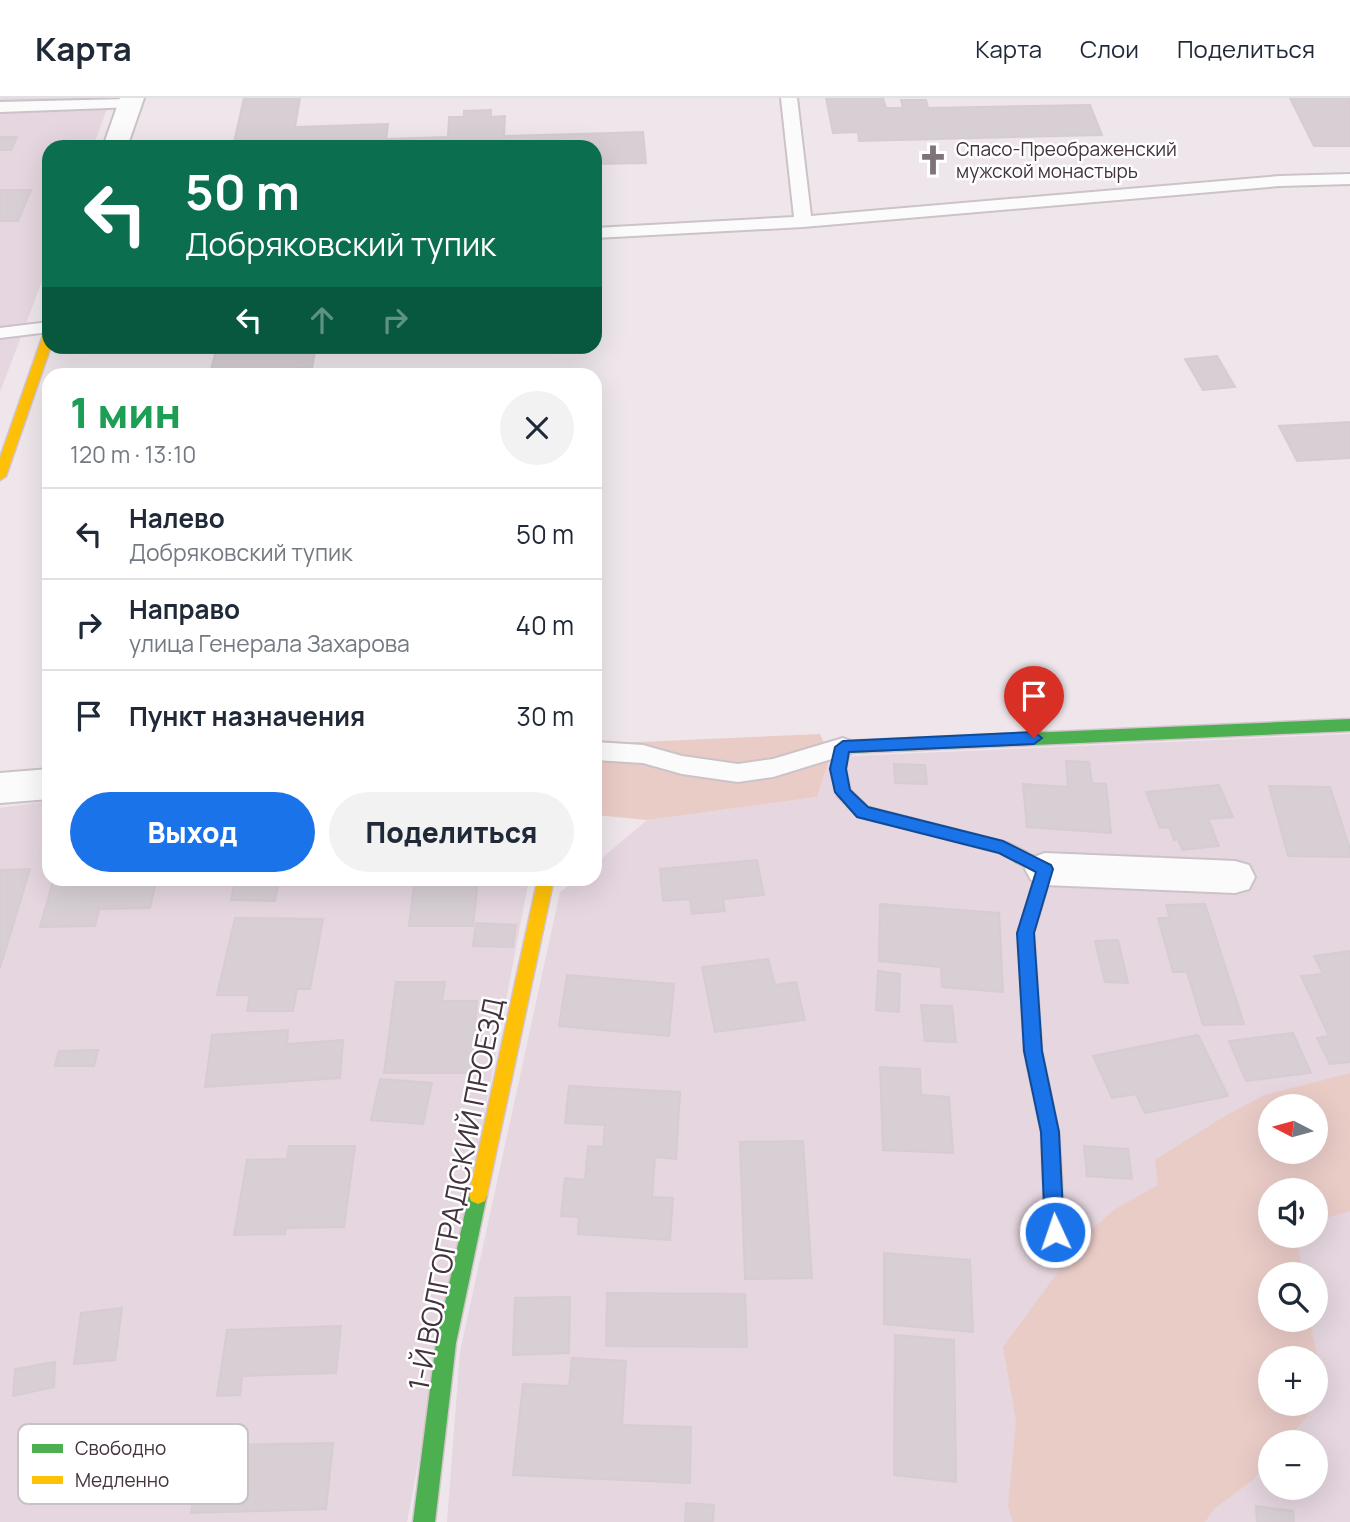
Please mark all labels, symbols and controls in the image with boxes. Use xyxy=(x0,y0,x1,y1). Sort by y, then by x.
text: Карта xyxy=(35,26,132,71)
text: Карта xyxy=(975,32,1042,65)
text: Слои xyxy=(1080,32,1139,65)
text: Поделиться xyxy=(1177,32,1315,65)
place label: Спасо-Преображенский мужской монастырь xyxy=(956,136,1177,184)
church icon: Спасо-Преображенский мужской монастырь xyxy=(916,143,950,177)
text: 50 m xyxy=(185,158,300,225)
icon: left xyxy=(70,168,161,259)
text: Добряковский тупик xyxy=(185,222,496,266)
icon: left xyxy=(230,301,268,339)
icon: ahead xyxy=(303,301,341,339)
icon: right xyxy=(376,301,414,339)
text: 1 мин xyxy=(70,383,181,441)
button: close xyxy=(500,391,574,465)
text: 120 m · 13:10 xyxy=(70,438,196,470)
text: Налево xyxy=(129,500,225,536)
icon: left xyxy=(70,515,108,553)
text: 50 m xyxy=(516,516,574,552)
text: Добряковский тупик xyxy=(129,536,353,568)
text: Направо xyxy=(129,591,240,627)
icon: right xyxy=(70,606,108,644)
text: 40 m xyxy=(516,607,574,643)
text: улица Генерала Захарова xyxy=(129,627,410,659)
pin xyxy=(1004,666,1064,738)
icon: arrive xyxy=(1015,677,1053,715)
icon: arrive xyxy=(70,697,108,735)
text: Пункт назначения xyxy=(129,698,365,734)
text: 30 m xyxy=(517,698,574,734)
button: Выход xyxy=(70,792,315,872)
button: Поделиться xyxy=(329,792,574,872)
street label: 1-Й ВОЛГОГРАДСКИЙ ПРОЕЗД xyxy=(398,994,512,1394)
north arrow xyxy=(1258,1094,1328,1164)
map controls xyxy=(1258,1094,1328,1500)
button: sound xyxy=(1258,1178,1328,1248)
position arrow xyxy=(1018,1195,1092,1269)
button: search xyxy=(1258,1262,1328,1332)
button: + xyxy=(1258,1346,1328,1416)
legend xyxy=(18,1424,248,1504)
button: − xyxy=(1258,1430,1328,1500)
text: Свободно xyxy=(75,1435,166,1461)
text: Медленно xyxy=(75,1467,169,1493)

